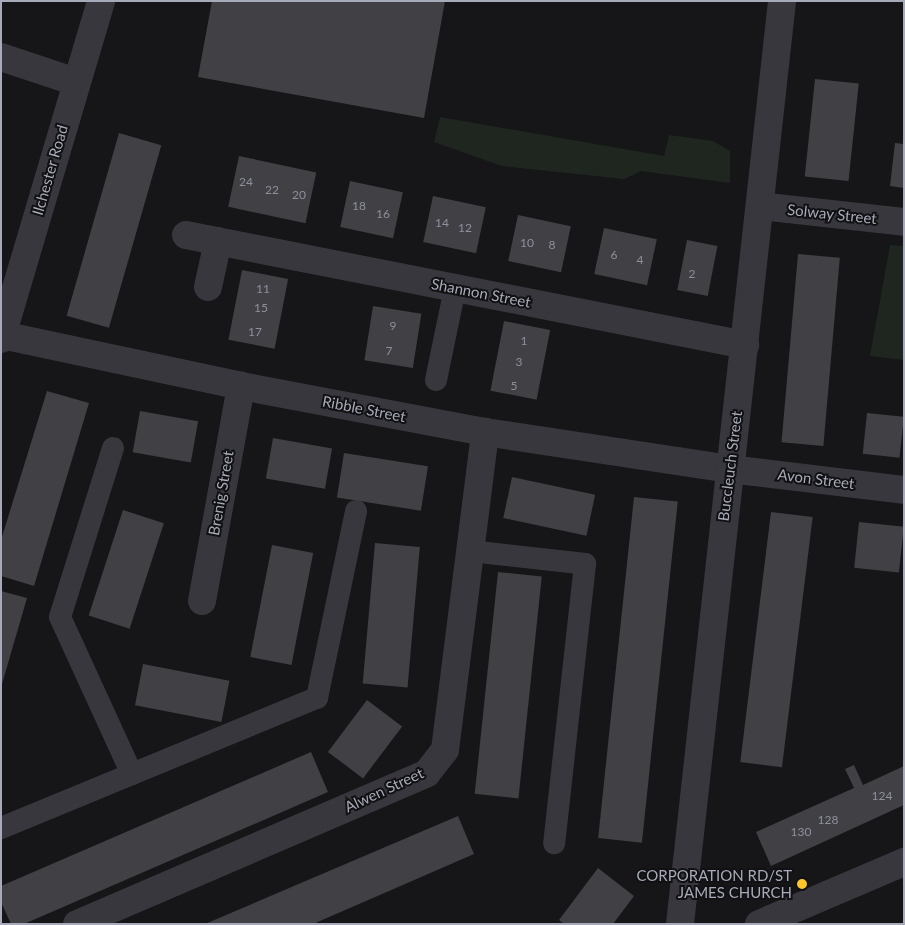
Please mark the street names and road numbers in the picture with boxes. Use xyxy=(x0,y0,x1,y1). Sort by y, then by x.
street label: Ilchester Road xyxy=(28,123,72,217)
street label: Solway Street xyxy=(786,200,878,228)
street label: Shannon Street xyxy=(430,275,532,311)
street label: Ribble Street xyxy=(321,392,407,426)
street label: Buccleuch Street xyxy=(714,410,746,522)
street label: Brenig Street xyxy=(205,449,237,537)
street label: Avon Street xyxy=(777,465,855,493)
street label: Alwen Street xyxy=(342,764,426,816)

